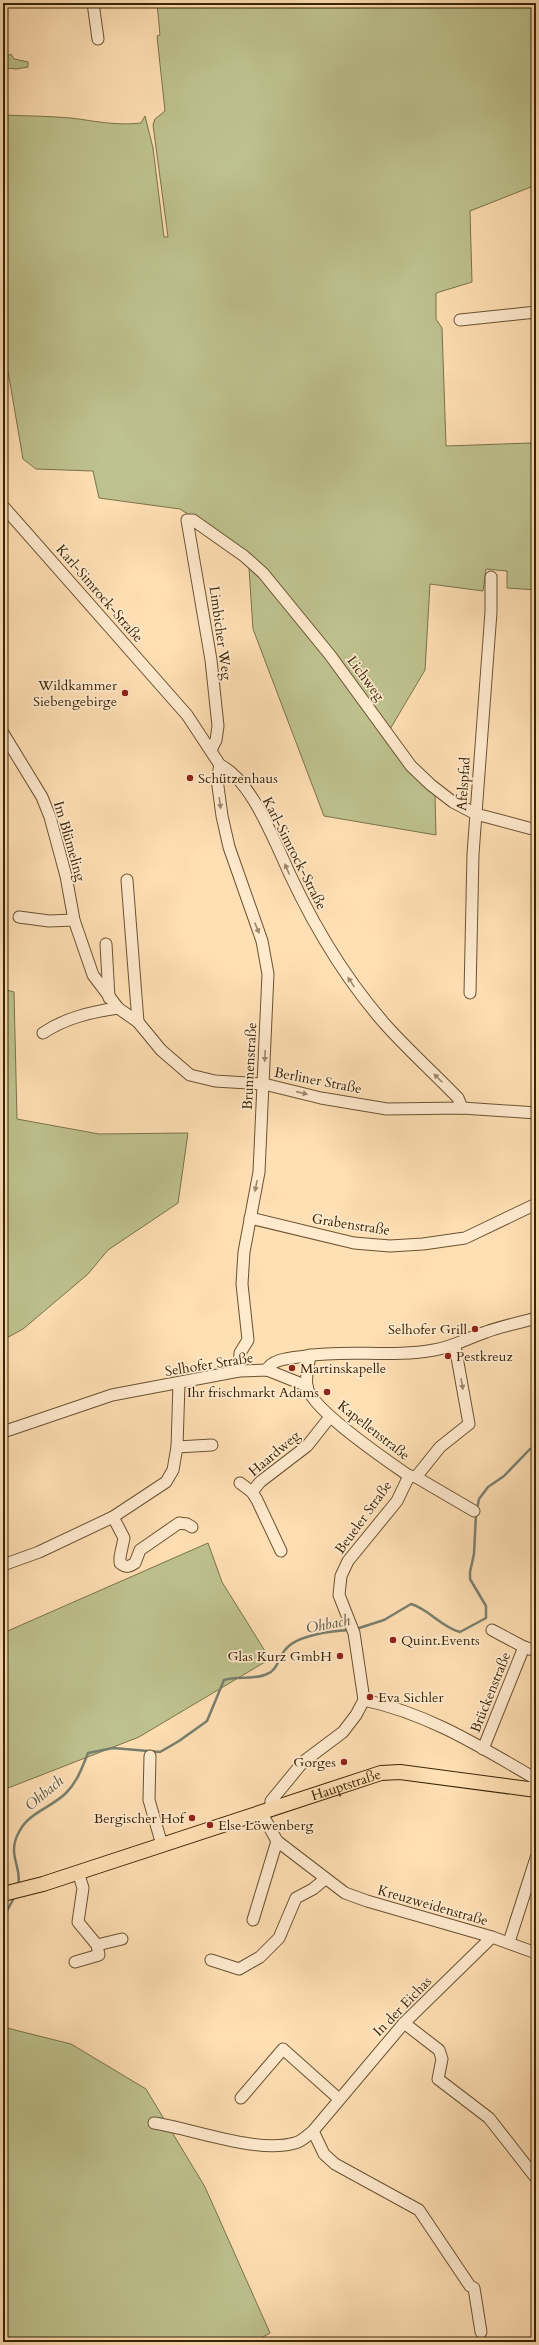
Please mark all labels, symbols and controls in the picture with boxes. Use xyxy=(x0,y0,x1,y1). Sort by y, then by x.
street label: Karl-Simrock-Straße xyxy=(52,540,148,646)
street label: Limbicher Weg xyxy=(205,585,237,681)
street label: Lichweg xyxy=(342,652,389,705)
place label: Wildkammer Siebengebirge xyxy=(33,676,118,711)
marker: Wildkammer Siebengebirge xyxy=(120,688,130,698)
street label: Afelspfad xyxy=(452,756,475,812)
place label: Schützenhaus xyxy=(198,769,278,788)
marker: Schützenhaus xyxy=(185,773,195,783)
street label: Karl-Simrock-Straße xyxy=(258,794,331,913)
one-way arrow xyxy=(217,797,223,809)
street label: Im Blümeling xyxy=(49,799,90,884)
one-way arrow xyxy=(284,863,290,875)
one-way arrow xyxy=(254,922,260,933)
one-way arrow xyxy=(347,976,355,987)
street label: Brunnenstraße xyxy=(238,1022,261,1110)
one-way arrow xyxy=(261,1050,268,1062)
street label: Berliner Straße xyxy=(272,1063,363,1098)
one-way arrow xyxy=(433,1073,443,1083)
one-way arrow xyxy=(296,1091,308,1097)
one-way arrow xyxy=(253,1179,259,1192)
street label: Grabenstraße xyxy=(310,1209,391,1240)
place label: Selhofer Grill xyxy=(388,1320,467,1339)
marker: Selhofer Grill xyxy=(470,1324,480,1334)
place label: Pestkreuz xyxy=(456,1347,513,1366)
street label: Selhofer Straße xyxy=(164,1348,255,1381)
marker: Pestkreuz xyxy=(443,1351,453,1361)
place label: Martinskapelle xyxy=(300,1359,386,1378)
marker: Martinskapelle xyxy=(287,1363,297,1373)
one-way arrow xyxy=(459,1378,465,1390)
place label: Ihr frischmarkt Adams xyxy=(187,1383,319,1402)
marker: Ihr frischmarkt Adams xyxy=(322,1387,332,1397)
street label: Kapellenstraße xyxy=(334,1396,414,1465)
street label: Haardweg xyxy=(245,1426,304,1481)
street label: Beueler Straße xyxy=(330,1477,396,1558)
water label: Ohbach xyxy=(304,1610,353,1638)
place label: Quint.Events xyxy=(401,1631,480,1650)
marker: Quint.Events xyxy=(388,1635,398,1645)
place label: Glas Kurz GmbH xyxy=(228,1647,332,1666)
street label: Brückenstraße xyxy=(466,1649,515,1735)
marker: Glas Kurz GmbH xyxy=(335,1651,345,1661)
place label: Eva Sichler xyxy=(378,1688,444,1707)
marker: Eva Sichler xyxy=(365,1692,375,1702)
place label: Gorges xyxy=(293,1753,336,1772)
marker: Gorges xyxy=(339,1757,349,1767)
street label: Hauptstraße xyxy=(309,1765,383,1805)
water label: Ohbach xyxy=(20,1770,68,1815)
place label: Bergischer Hof xyxy=(94,1809,187,1828)
marker: Bergischer Hof xyxy=(187,1813,197,1823)
place label: Else Löwenberg xyxy=(218,1816,314,1835)
marker: Else Löwenberg xyxy=(205,1820,215,1830)
street label: Kreuzweidenstraße xyxy=(375,1881,490,1930)
street label: In der Eichas xyxy=(369,1972,436,2040)

